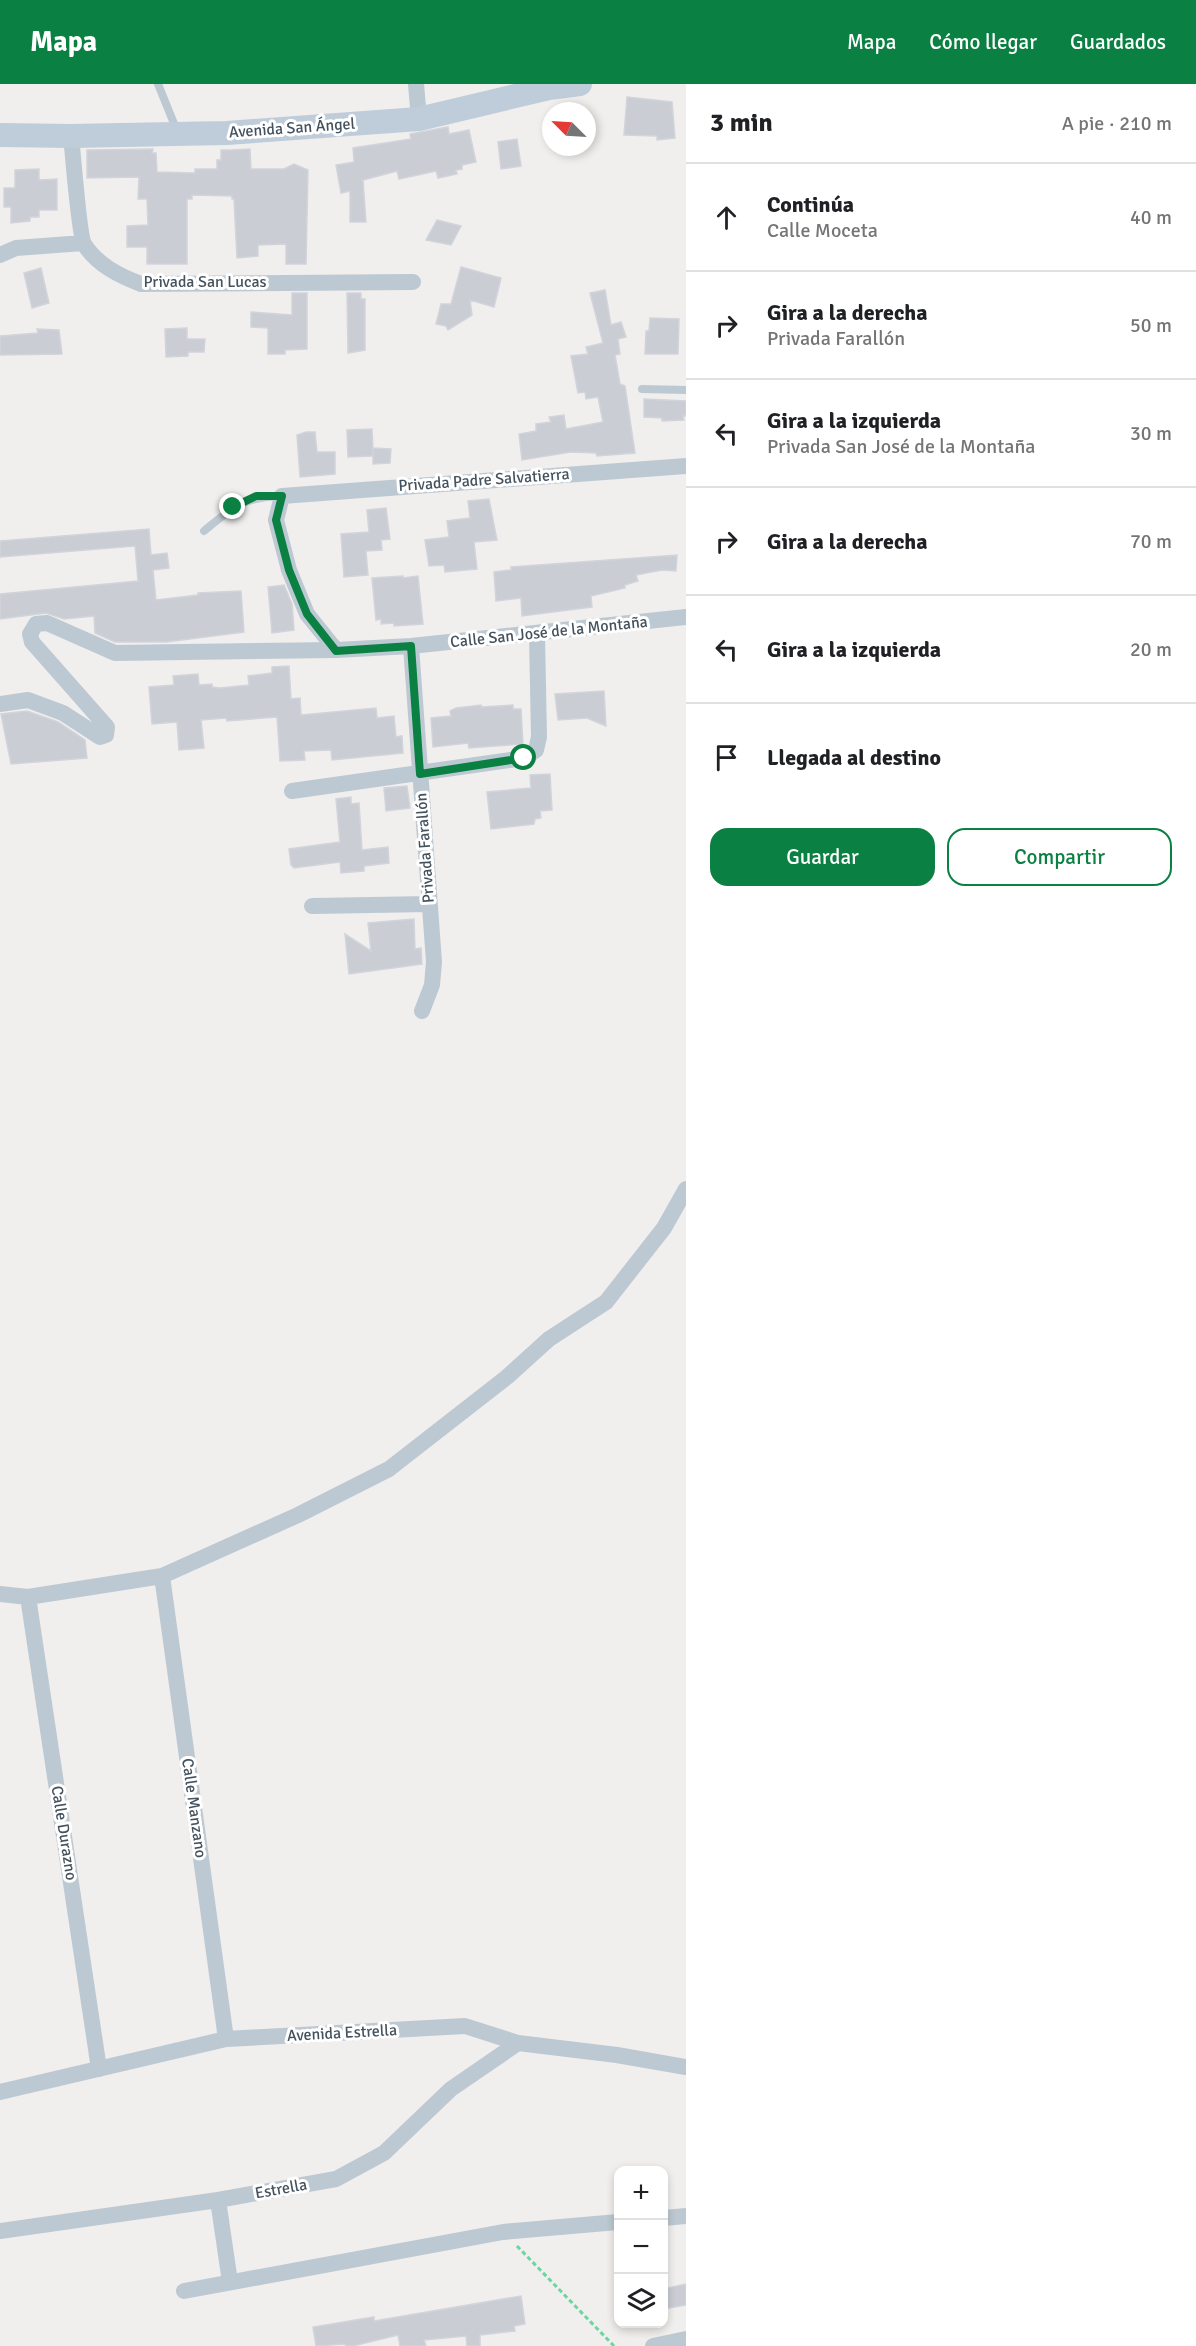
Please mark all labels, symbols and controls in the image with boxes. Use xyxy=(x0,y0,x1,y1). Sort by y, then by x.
text: Mapa xyxy=(30,25,97,59)
text: Mapa xyxy=(847,29,896,55)
text: Cómo llegar xyxy=(929,29,1037,55)
text: Guardados xyxy=(1070,29,1166,55)
north arrow xyxy=(542,102,596,156)
text: 3 min xyxy=(710,107,773,139)
text: A pie · 210 m xyxy=(1062,111,1172,136)
street label: Avenida San Ángel xyxy=(228,114,356,142)
text: Continúa xyxy=(767,191,854,218)
icon: ahead xyxy=(710,201,743,234)
text: 40 m xyxy=(1130,205,1172,230)
text: Calle Moceta xyxy=(767,218,878,243)
street label: Privada San Lucas xyxy=(143,272,267,292)
text: Gira a la derecha xyxy=(767,299,928,326)
icon: right xyxy=(710,309,743,342)
text: 50 m xyxy=(1130,313,1172,338)
text: Privada Farallón xyxy=(767,326,905,351)
text: Gira a la izquierda xyxy=(767,407,941,434)
icon: left xyxy=(710,417,743,450)
text: 30 m xyxy=(1130,421,1172,446)
text: Privada San José de la Montaña xyxy=(767,434,1035,459)
street label: Privada Padre Salvatierra xyxy=(398,464,570,496)
route end xyxy=(219,493,245,519)
icon: right xyxy=(710,525,743,558)
text: Gira a la derecha xyxy=(767,528,928,555)
text: 70 m xyxy=(1130,529,1172,554)
street label: Calle San José de la Montaña xyxy=(449,612,649,652)
icon: left xyxy=(710,633,743,666)
text: Gira a la izquierda xyxy=(767,636,941,663)
text: 20 m xyxy=(1130,637,1172,662)
icon: arrive xyxy=(710,741,743,774)
route start xyxy=(510,744,536,770)
text: Llegada al destino xyxy=(767,744,941,771)
street label: Privada Farallón xyxy=(411,792,439,904)
button: Guardar xyxy=(710,828,935,886)
button: Compartir xyxy=(947,828,1172,886)
street label: Calle Manzano xyxy=(177,1757,211,1859)
street label: Calle Durazno xyxy=(47,1784,81,1882)
street label: Avenida Estrella xyxy=(286,2020,398,2046)
map controls xyxy=(614,2166,668,2328)
button: + xyxy=(614,2166,668,2220)
street label: Estrella xyxy=(253,2175,309,2203)
button: − xyxy=(614,2220,668,2274)
button: layers xyxy=(614,2274,668,2328)

